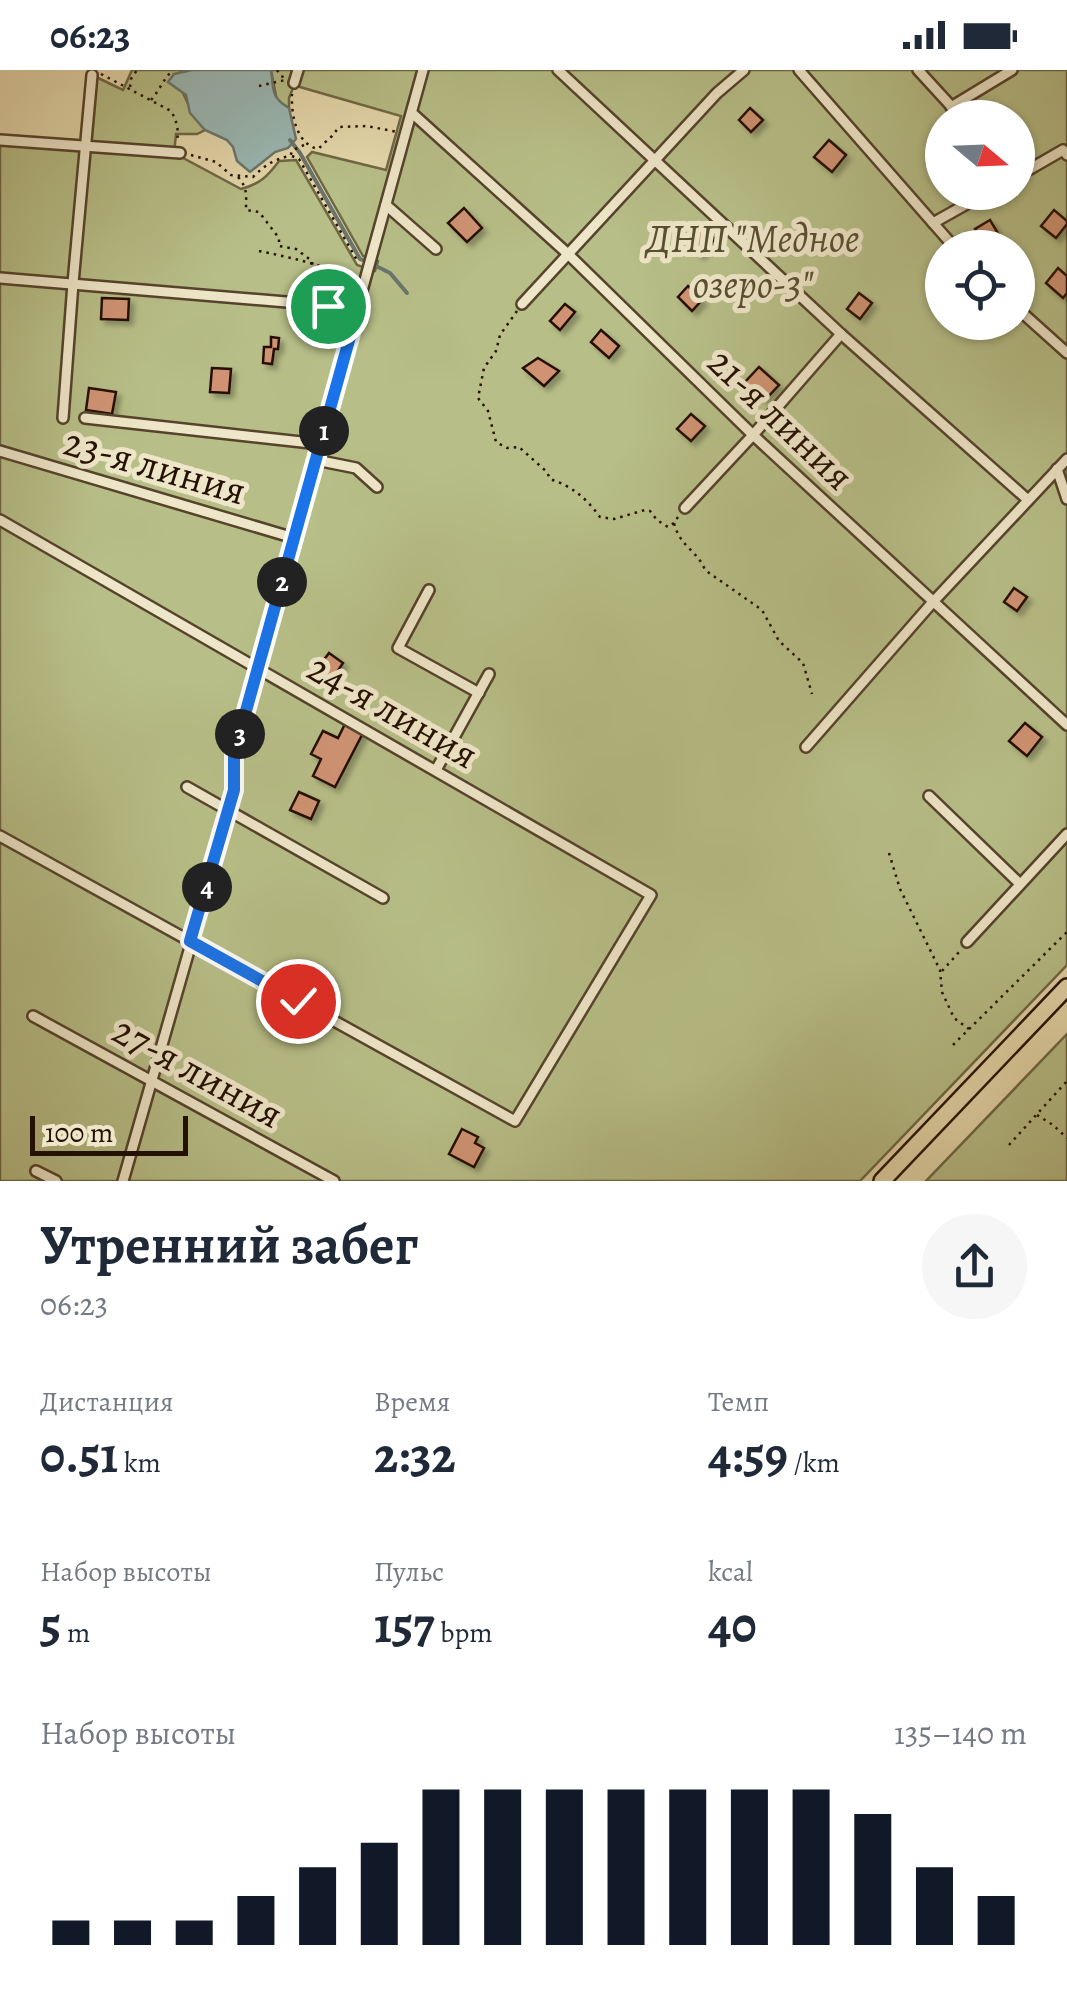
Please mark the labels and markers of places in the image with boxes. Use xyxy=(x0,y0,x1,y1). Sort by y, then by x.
pin xyxy=(286,264,371,349)
pin: 1 xyxy=(299,406,349,456)
pin: 2 xyxy=(257,557,307,607)
pin: 3 xyxy=(215,709,265,759)
pin: 4 xyxy=(182,862,232,912)
pin xyxy=(256,959,341,1044)

